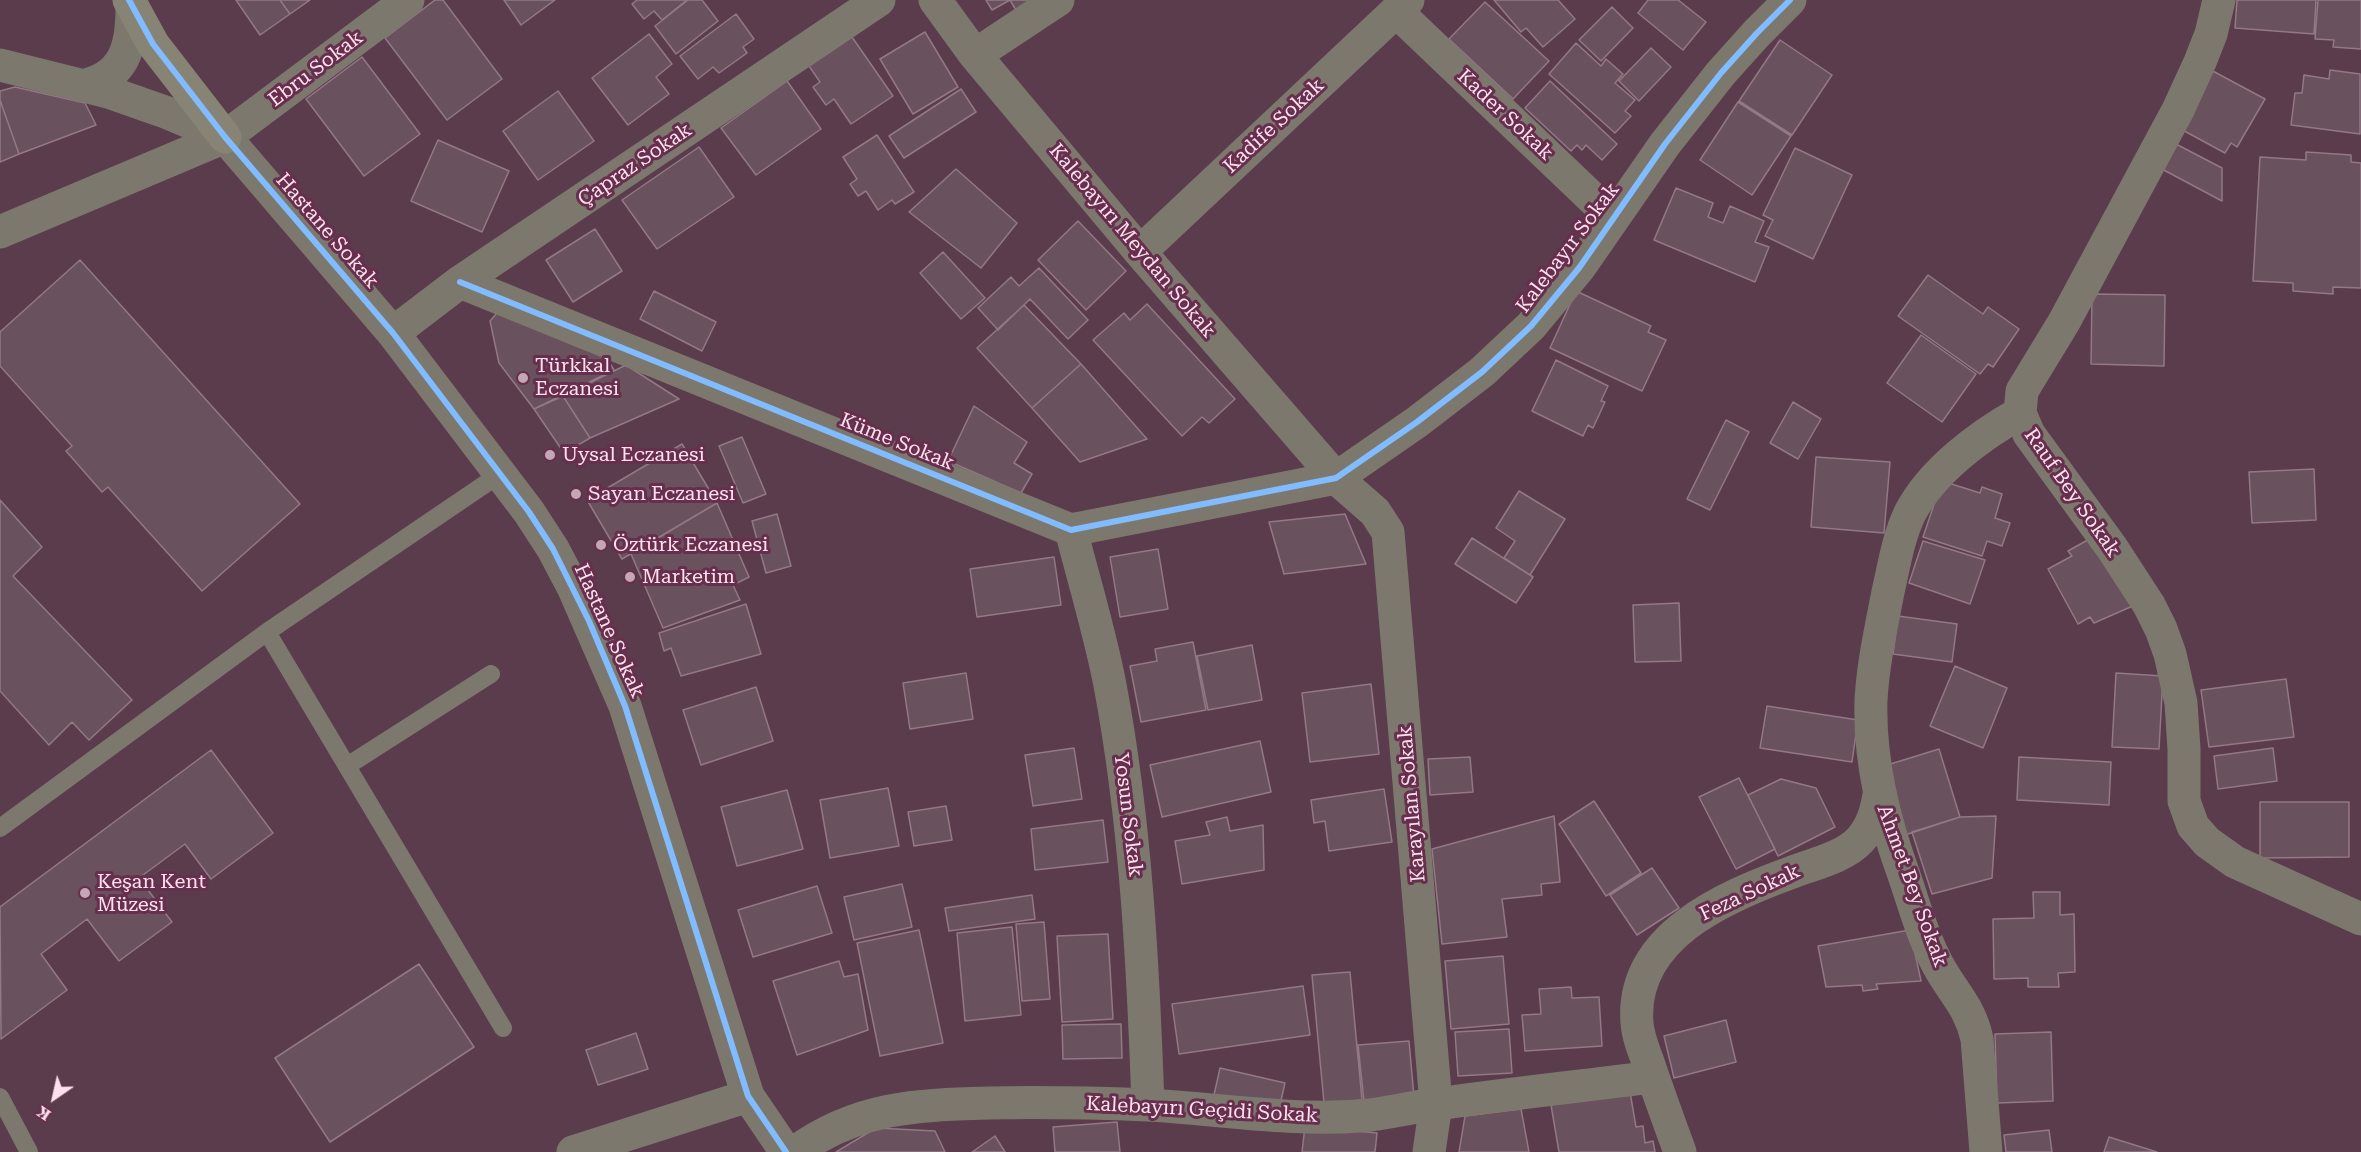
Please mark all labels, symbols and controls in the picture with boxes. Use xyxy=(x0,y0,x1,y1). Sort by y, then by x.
street label: Ebru Sokak xyxy=(264,26,368,112)
street label: Kader Sokak xyxy=(1452,64,1558,166)
street label: Kadife Sokak xyxy=(1219,73,1329,179)
street label: Çapraz Sokak xyxy=(574,118,696,212)
street label: Kalebayırı Meydan Sokak xyxy=(1044,139,1220,343)
street label: Hastane Sokak xyxy=(271,169,383,293)
street label: Kalebayır Sokak xyxy=(1511,178,1625,318)
place label: Türkkal Eczanesi xyxy=(535,354,619,401)
marker: Türkkal Eczanesi xyxy=(516,371,530,385)
street label: Küme Sokak xyxy=(836,408,958,476)
street label: Rauf Bey Sokak xyxy=(2019,424,2125,562)
place label: Uysal Eczanesi xyxy=(562,443,705,467)
marker: Uysal Eczanesi xyxy=(543,448,557,462)
place label: Sayan Eczanesi xyxy=(588,482,735,506)
marker: Sayan Eczanesi xyxy=(569,487,583,501)
place label: Öztürk Eczanesi xyxy=(613,533,768,557)
marker: Öztürk Eczanesi xyxy=(594,538,608,552)
street label: Hastane Sokak xyxy=(569,560,649,702)
place label: Marketim xyxy=(642,565,735,589)
marker: Marketim xyxy=(623,570,637,584)
street label: Karayılan Sokak xyxy=(1393,725,1431,883)
street label: Yosun Sokak xyxy=(1108,752,1148,878)
street label: Ahmet Bey Sokak xyxy=(1872,802,1952,970)
street label: Feza Sokak xyxy=(1696,859,1804,927)
place label: Keşan Kent Müzesi xyxy=(97,870,206,917)
marker: Keşan Kent Müzesi xyxy=(78,886,92,900)
north arrow xyxy=(24,1068,84,1128)
street label: Kalebayırı Geçidi Sokak xyxy=(1085,1092,1319,1128)
text: K xyxy=(33,1102,54,1125)

